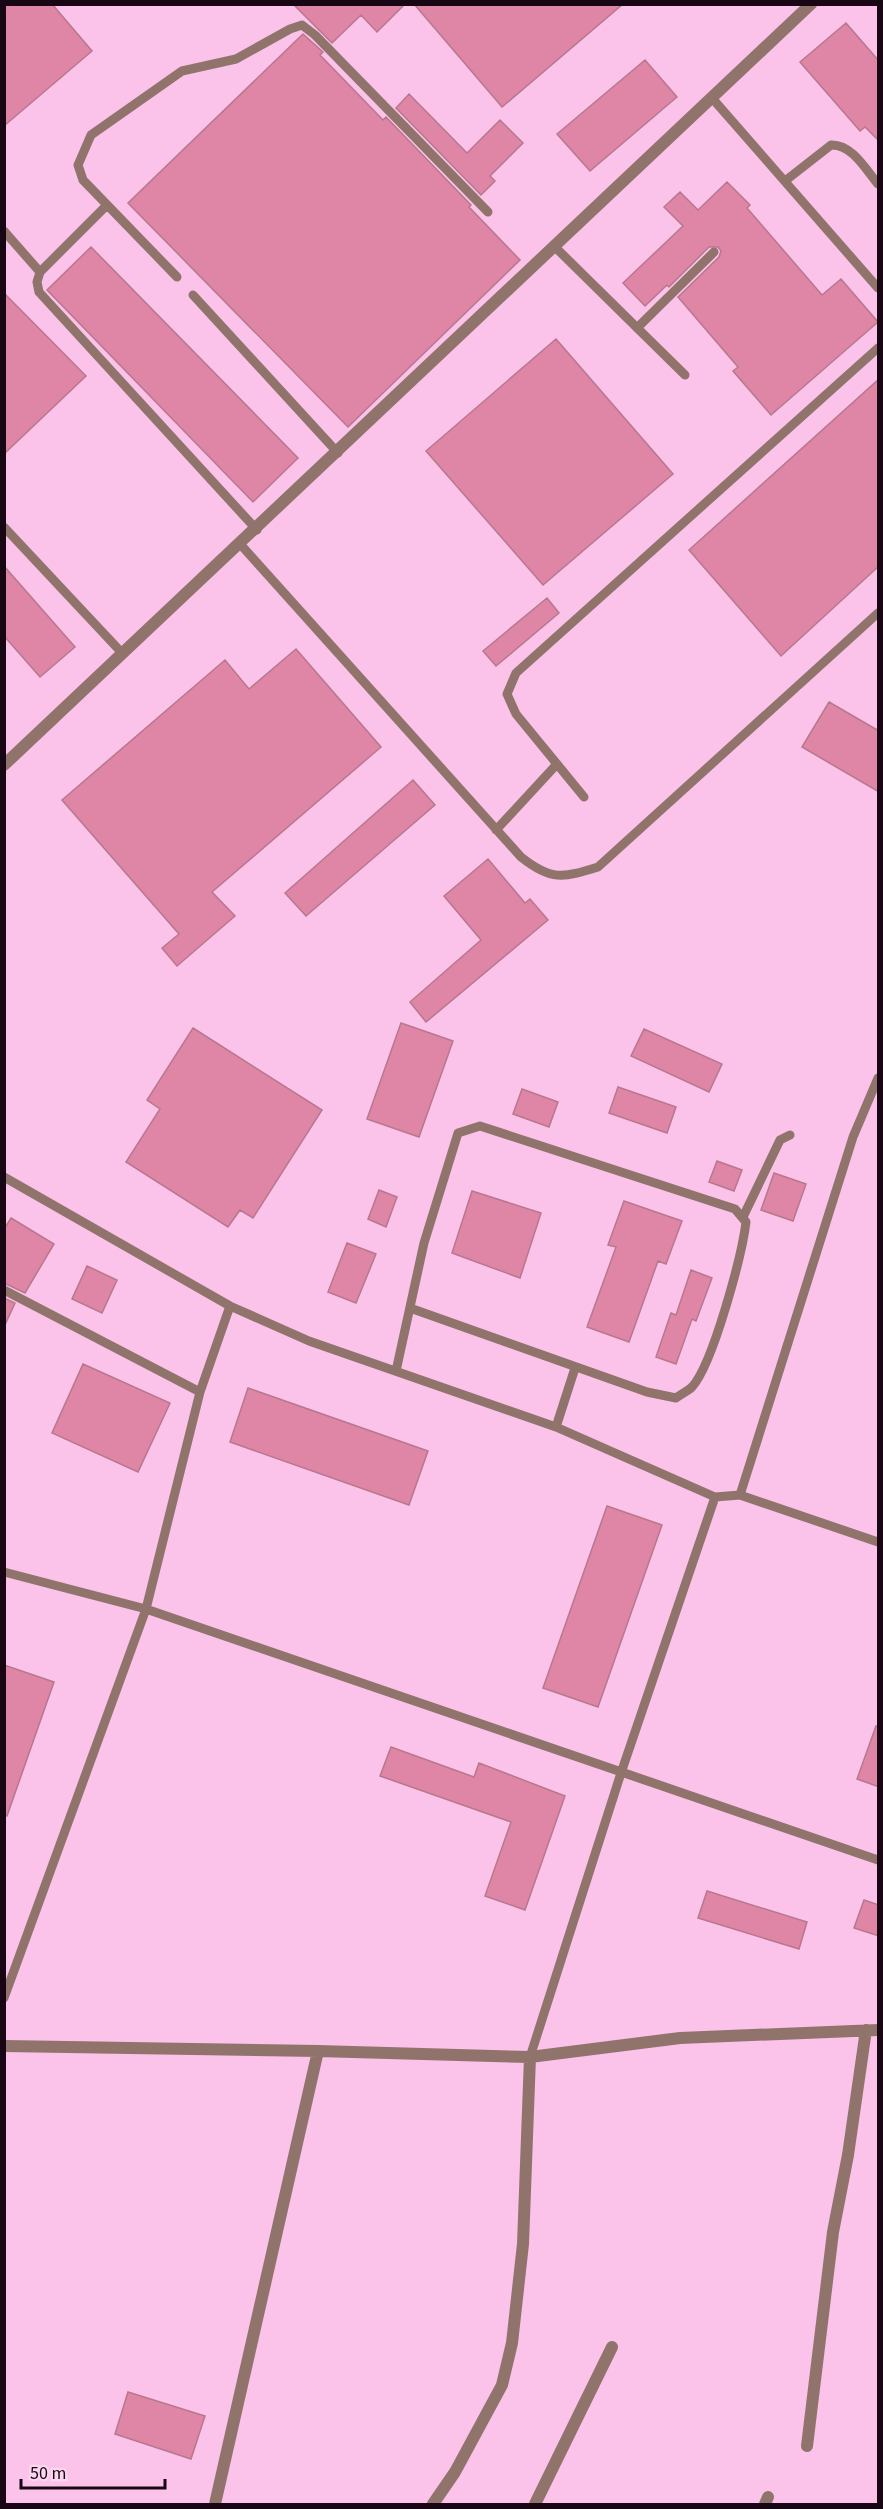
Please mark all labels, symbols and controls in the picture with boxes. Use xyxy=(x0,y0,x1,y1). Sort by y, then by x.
scale bar xyxy=(21,2452,165,2490)
text: 50 m xyxy=(30,2461,66,2486)

